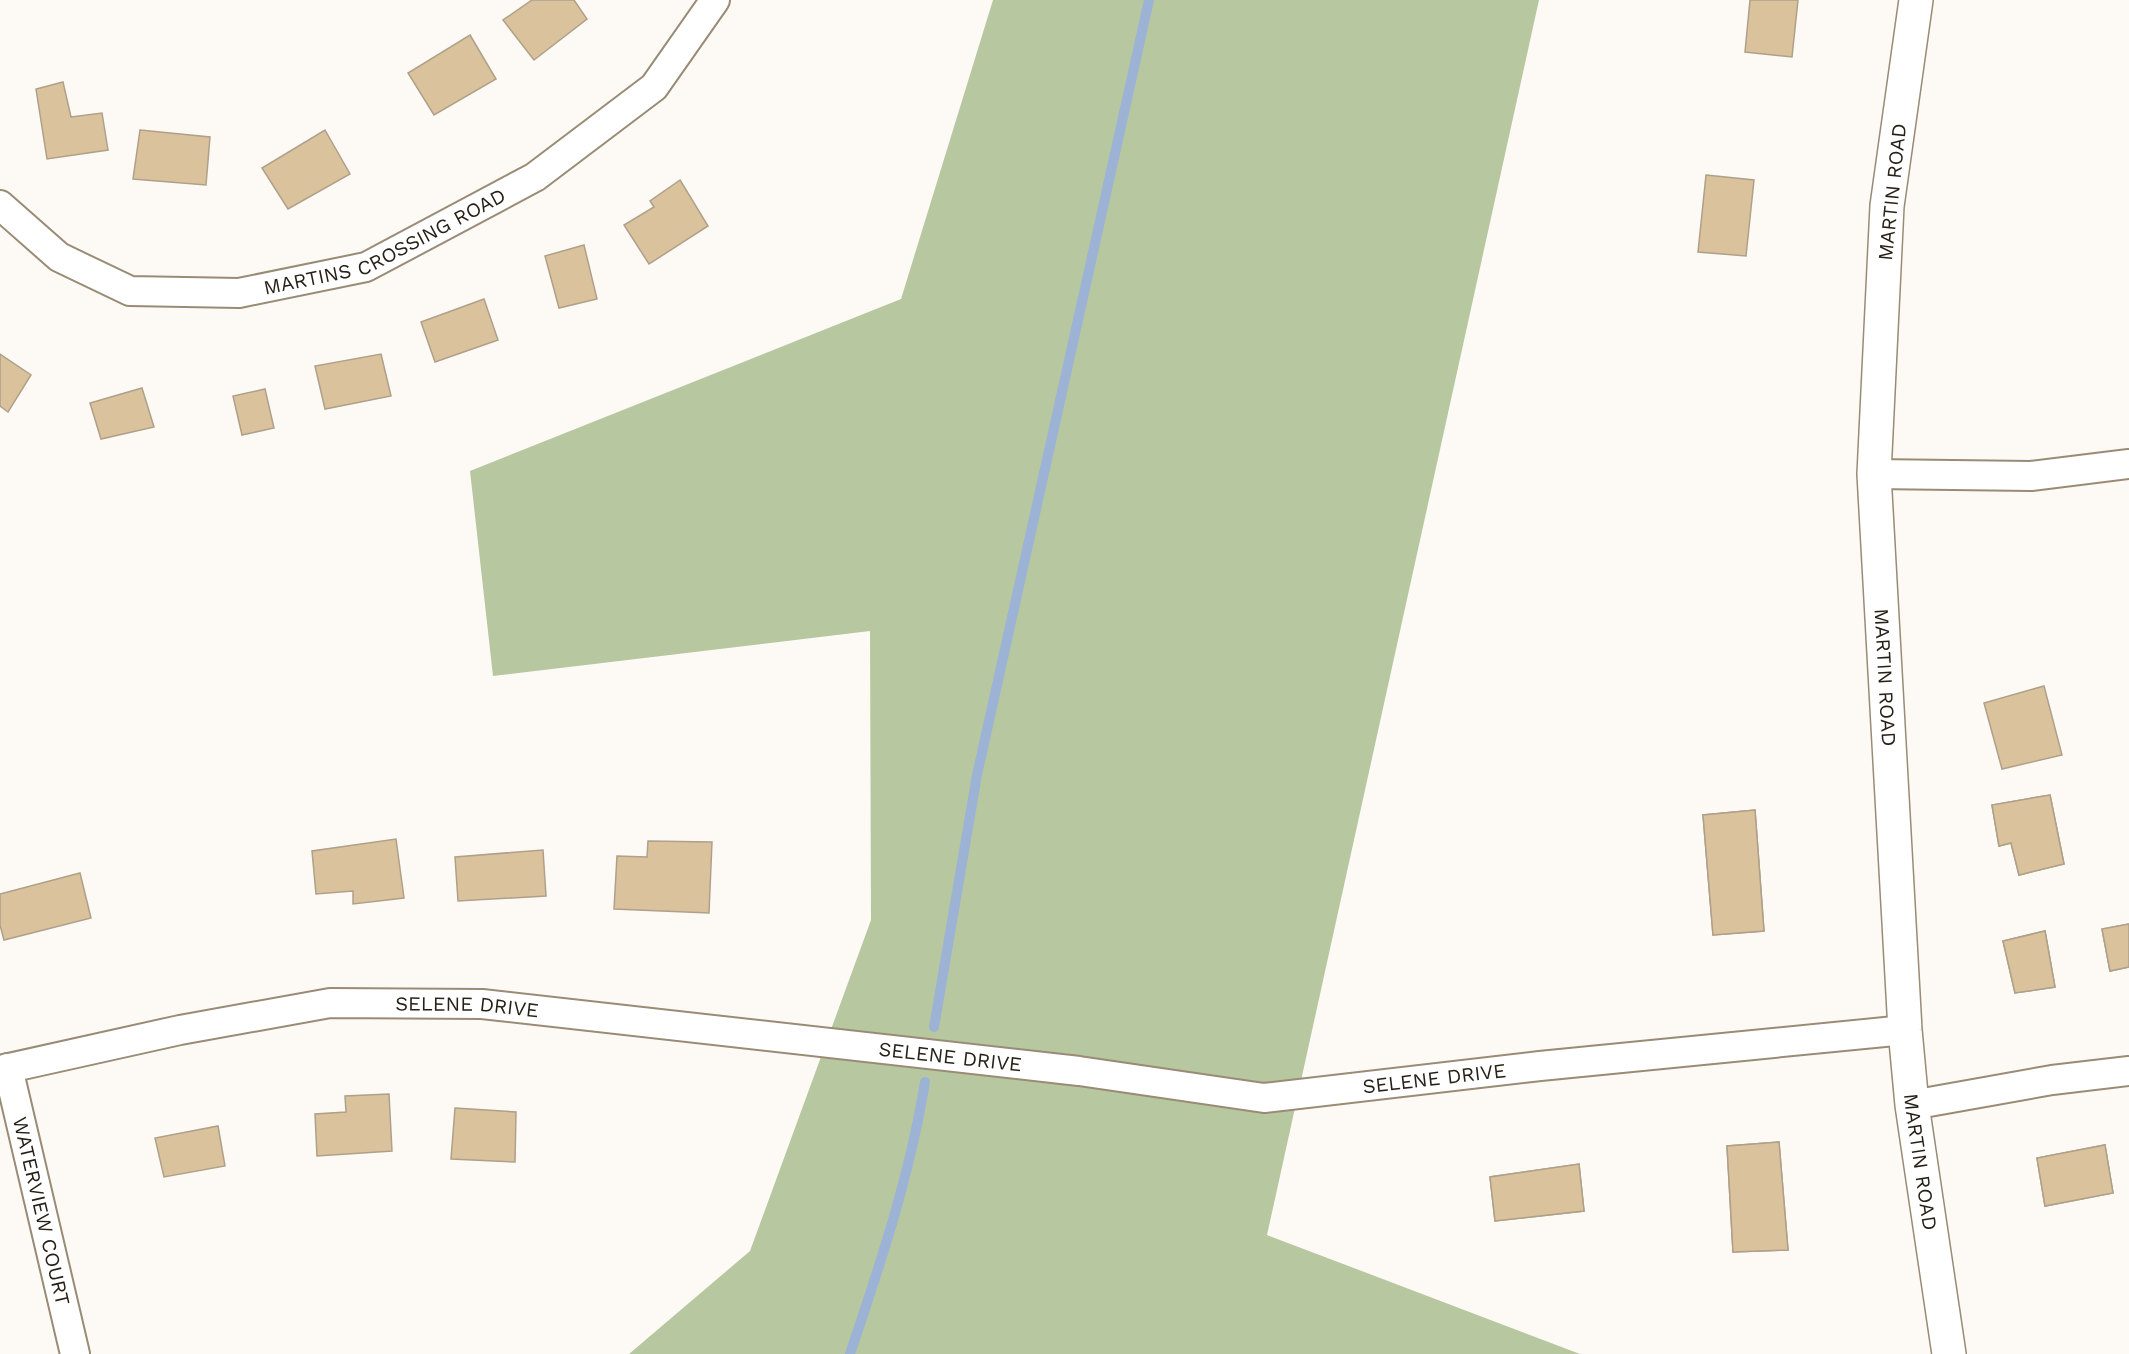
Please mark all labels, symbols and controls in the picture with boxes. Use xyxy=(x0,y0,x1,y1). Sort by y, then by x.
street label: MARTIN ROAD xyxy=(1873,122,1911,262)
street label: MARTINS CROSSING ROAD xyxy=(262,183,509,300)
street label: MARTIN ROAD xyxy=(1870,608,1901,747)
street label: SELENE DRIVE xyxy=(395,991,540,1022)
street label: SELENE DRIVE xyxy=(877,1037,1023,1077)
street label: SELENE DRIVE xyxy=(1361,1058,1507,1098)
street label: MARTIN ROAD xyxy=(1899,1092,1942,1232)
street label: WATERVIEW COURT xyxy=(8,1115,75,1308)

